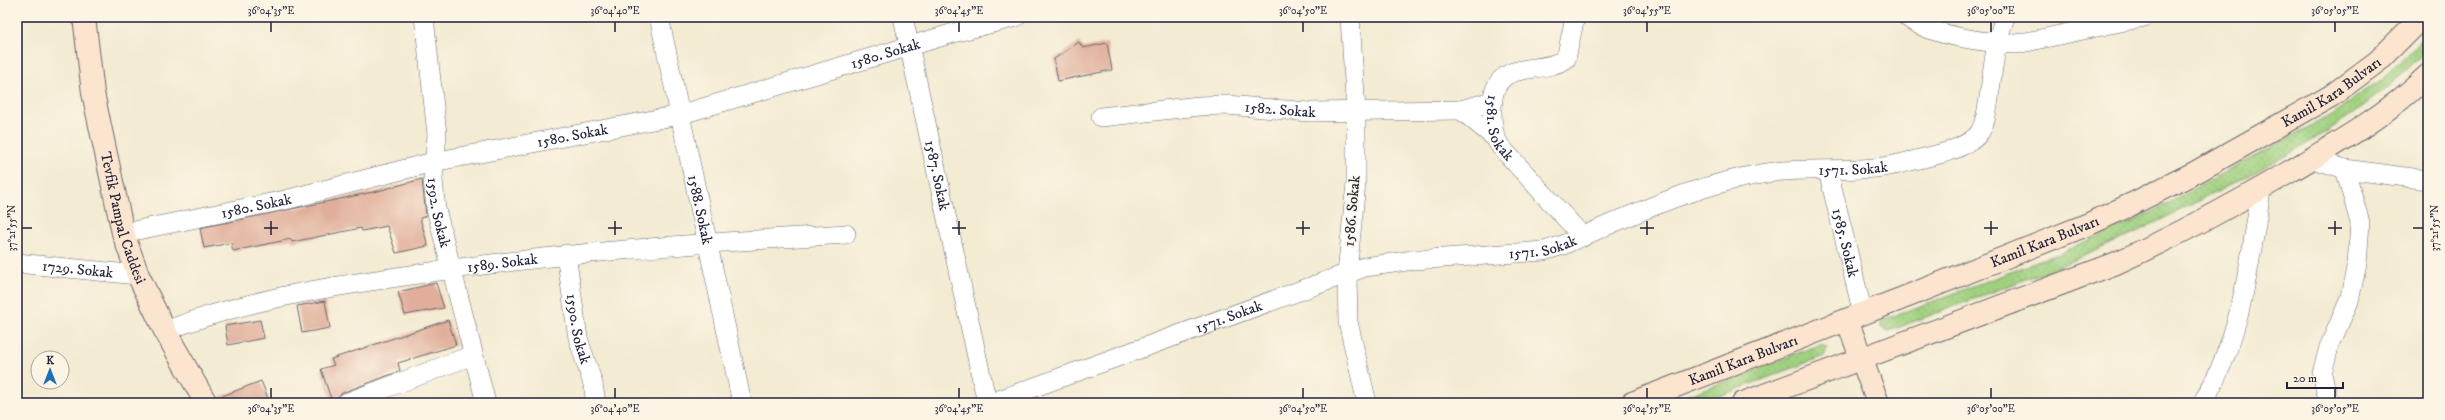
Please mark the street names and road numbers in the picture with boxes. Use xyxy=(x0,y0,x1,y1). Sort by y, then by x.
street label: 1580. Sokak xyxy=(848,34,923,73)
street label: Kamil Kara Bulvarı xyxy=(2278,52,2385,131)
street label: 1581. Sokak xyxy=(1482,94,1519,165)
street label: 1582. Sokak xyxy=(1244,97,1316,122)
street label: 1580. Sokak xyxy=(535,119,610,151)
street label: 1587. Sokak xyxy=(921,138,954,213)
street label: Tevfik Pampal Caddesi xyxy=(96,150,150,287)
street label: 1571. Sokak xyxy=(1818,157,1890,179)
street label: 1588. Sokak xyxy=(684,173,717,247)
street label: 1586. Sokak xyxy=(1339,174,1365,247)
street label: 1592. Sokak xyxy=(423,177,455,250)
street label: 1580. Sokak xyxy=(219,189,294,222)
street label: 1585. Sokak xyxy=(1828,206,1863,280)
street label: Kamil Kara Bulvarı xyxy=(1987,211,2102,272)
street label: 1571. Sokak xyxy=(1508,230,1580,263)
street label: 1589. Sokak xyxy=(466,249,539,276)
street label: 1729. Sokak xyxy=(41,256,115,282)
street label: 1590. Sokak xyxy=(562,292,596,367)
street label: 1571. Sokak xyxy=(1193,296,1265,337)
street label: Kamil Kara Bulvarı xyxy=(1686,330,1800,390)

